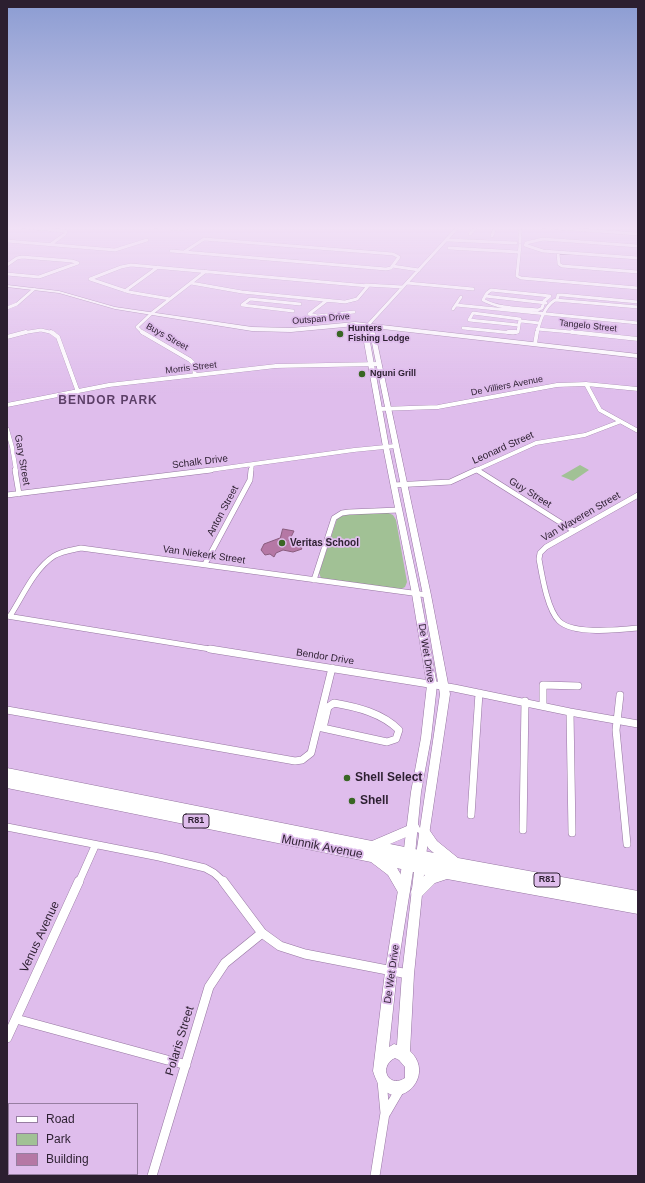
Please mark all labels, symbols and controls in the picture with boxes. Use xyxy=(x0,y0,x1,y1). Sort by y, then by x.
street label: Outspan Drive xyxy=(292,311,350,327)
street label: Tangelo Street xyxy=(559,318,617,334)
street label: Buys Street xyxy=(144,321,190,353)
place label: Hunters Fishing Lodge xyxy=(348,324,409,345)
marker: Hunters Fishing Lodge xyxy=(335,329,345,339)
street label: Morris Street xyxy=(165,360,217,376)
marker: Nguni Grill xyxy=(357,369,367,379)
place label: Nguni Grill xyxy=(370,369,416,379)
street label: De Villiers Avenue xyxy=(470,374,544,398)
district label: BENDOR PARK xyxy=(58,394,158,408)
street label: Leonard Street xyxy=(470,429,536,467)
street label: Gary Street xyxy=(12,434,32,486)
street label: Schalk Drive xyxy=(171,453,229,471)
street label: Guy Street xyxy=(507,475,553,511)
street label: Anton Street xyxy=(205,484,241,538)
street label: Van Waveren Street xyxy=(539,490,623,544)
place label: Veritas School xyxy=(290,537,359,549)
marker: Veritas School xyxy=(277,538,287,548)
street label: Van Niekerk Street xyxy=(162,543,246,567)
street label: De Wet Drive xyxy=(415,623,437,683)
street label: Bendor Drive xyxy=(295,647,355,667)
place label: Shell Select xyxy=(355,771,422,785)
marker: Shell Select xyxy=(342,773,352,783)
place label: Shell xyxy=(360,794,389,808)
marker: Shell xyxy=(347,796,357,806)
road number: R81 xyxy=(183,814,209,828)
street label: Munnik Avenue xyxy=(280,832,364,862)
road number: R81 xyxy=(534,873,560,887)
street label: Venus Avenue xyxy=(17,899,63,975)
street label: De Wet Drive xyxy=(382,944,402,1004)
street label: Polaris Street xyxy=(163,1004,197,1078)
legend xyxy=(8,1103,138,1175)
text: Road xyxy=(46,1112,75,1126)
text: Park xyxy=(46,1132,71,1146)
text: Building xyxy=(46,1152,89,1166)

